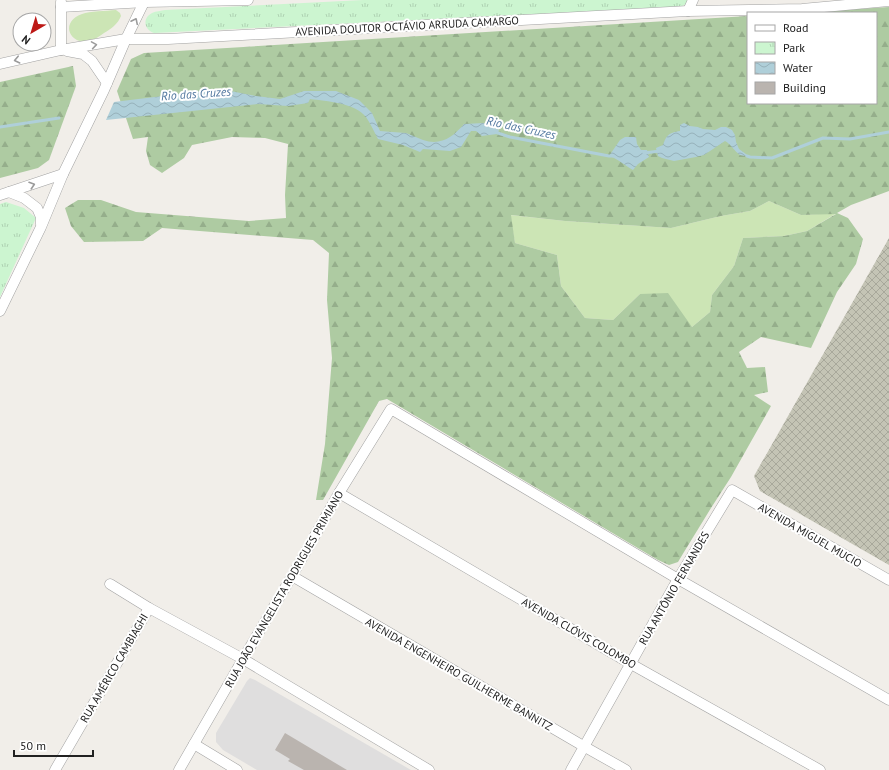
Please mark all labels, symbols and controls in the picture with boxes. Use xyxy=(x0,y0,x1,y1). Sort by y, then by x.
north arrow xyxy=(12,12,52,52)
legend xyxy=(747,12,877,104)
street label: AVENIDA DOUTOR OCTÁVIO ARRUDA CAMARGO xyxy=(295,13,519,39)
one-way arrow xyxy=(131,17,138,25)
text: Road xyxy=(783,20,808,35)
text: N xyxy=(19,32,33,48)
text: Park xyxy=(783,40,805,55)
one-way arrow xyxy=(91,41,97,49)
one-way arrow xyxy=(14,55,21,64)
text: Water xyxy=(783,60,813,75)
text: Building xyxy=(783,80,826,95)
water label: Rio das Cruzes xyxy=(160,84,232,103)
water label: Rio das Cruzes xyxy=(485,113,557,142)
one-way arrow xyxy=(28,181,35,190)
street label: RUA JOÃO EVANGELISTA RODRIGUES PRIMIANO xyxy=(222,488,346,690)
street label: AVENIDA MIGUEL MUCIO xyxy=(756,500,864,570)
street label: RUA ANTÔNIO FERNANDES xyxy=(636,529,712,647)
street label: AVENIDA CLÓVIS COLOMBO xyxy=(519,594,639,672)
street label: RUA AMÉRICO CAMBIAGHI xyxy=(77,611,151,725)
street label: AVENIDA ENGENHEIRO GUILHERME BANNITZ xyxy=(363,615,555,733)
scale bar xyxy=(14,732,93,758)
text: 50 m xyxy=(20,738,46,753)

